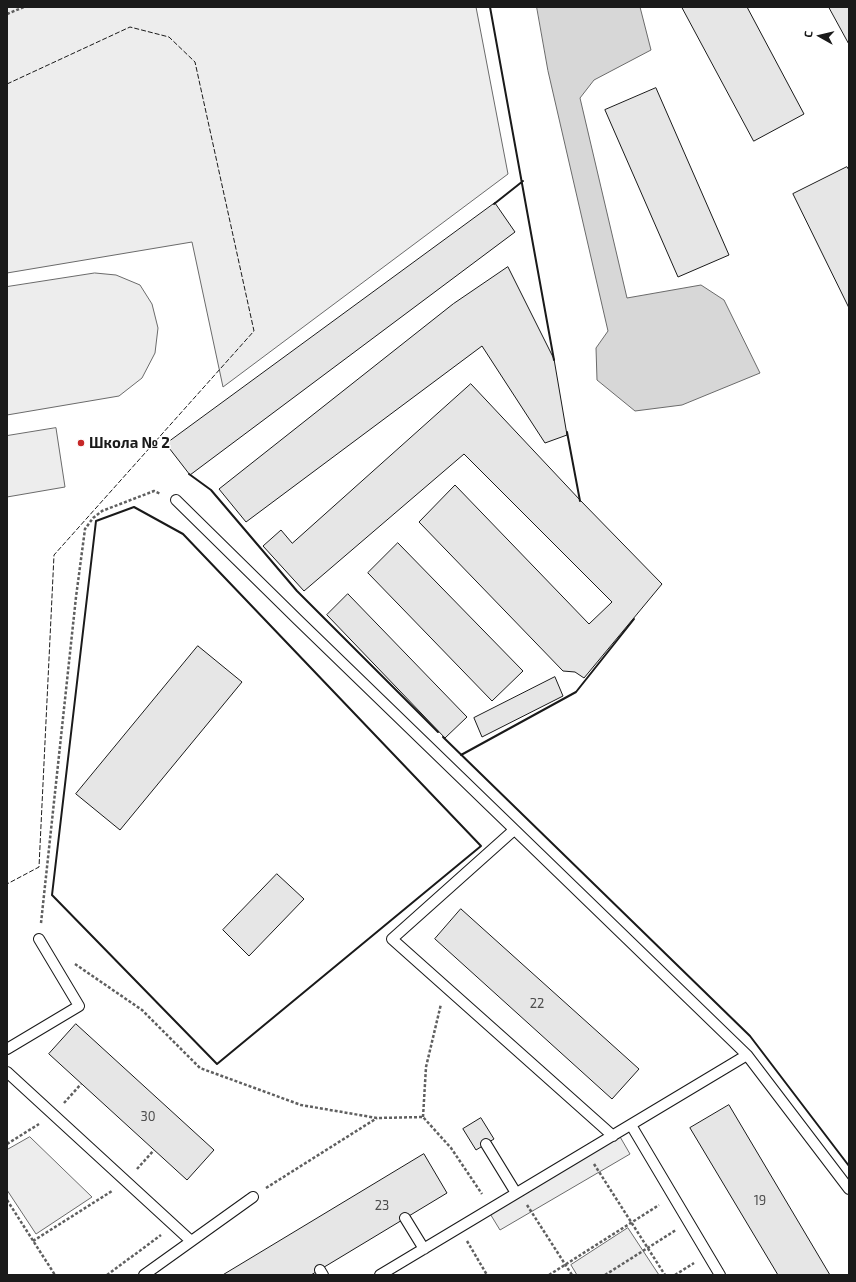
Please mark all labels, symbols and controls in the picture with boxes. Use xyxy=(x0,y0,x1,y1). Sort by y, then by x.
north arrow xyxy=(800,16,840,56)
text: С xyxy=(801,30,815,38)
place label: Школа № 2 xyxy=(89,434,170,452)
marker: Школа № 2 xyxy=(76,438,86,448)
house number: 22 xyxy=(530,996,544,1012)
house number: 30 xyxy=(140,1109,156,1125)
house number: 19 xyxy=(754,1193,766,1209)
house number: 23 xyxy=(375,1198,389,1214)

